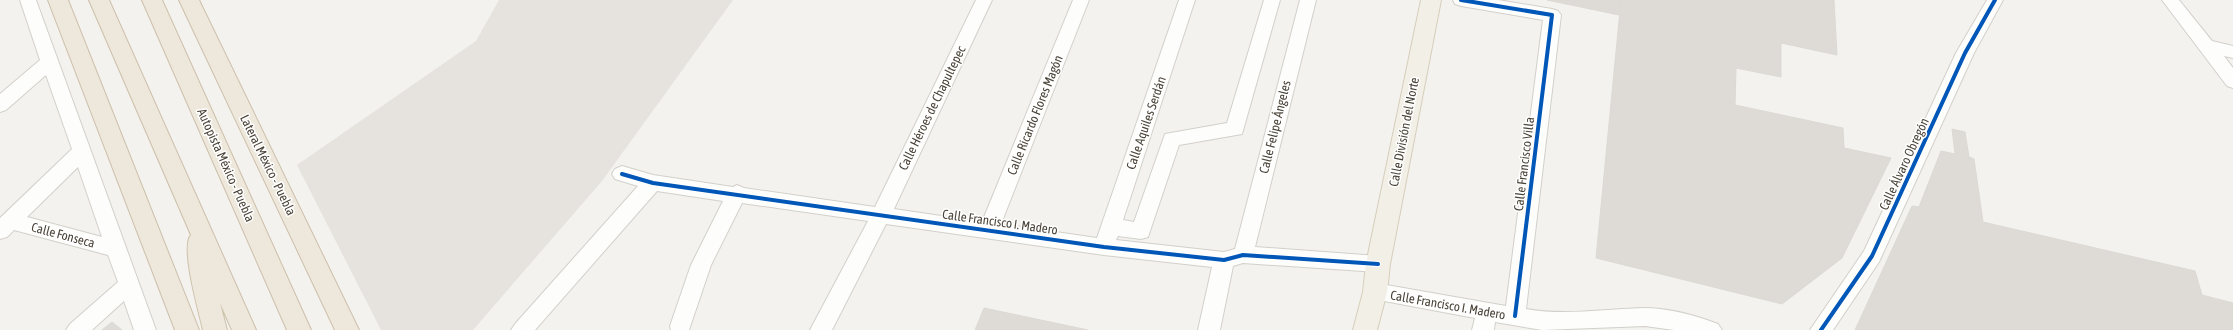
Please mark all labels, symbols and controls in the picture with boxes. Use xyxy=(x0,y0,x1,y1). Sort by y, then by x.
street label: Calle Héroes de Chapultepec xyxy=(895,43,969,173)
street label: Calle Ricardo Flores Magón xyxy=(1004,53,1066,177)
street label: Calle Aquiles Serdán xyxy=(1123,74,1169,172)
street label: Calle División del Norte xyxy=(1386,76,1422,188)
street label: Calle Felipe Ángeles xyxy=(1256,79,1294,175)
street label: Autopista México - Puebla xyxy=(194,106,258,224)
street label: Lateral México - Puebla xyxy=(237,112,299,218)
street label: Calle Álvaro Obregón xyxy=(1876,115,1932,213)
street label: Calle Francisco Villa xyxy=(1511,116,1537,212)
street label: Calle Francisco I. Madero xyxy=(941,206,1059,238)
street label: Calle Fonseca xyxy=(30,219,96,251)
street label: Calle Francisco I. Madero xyxy=(1389,287,1507,323)

